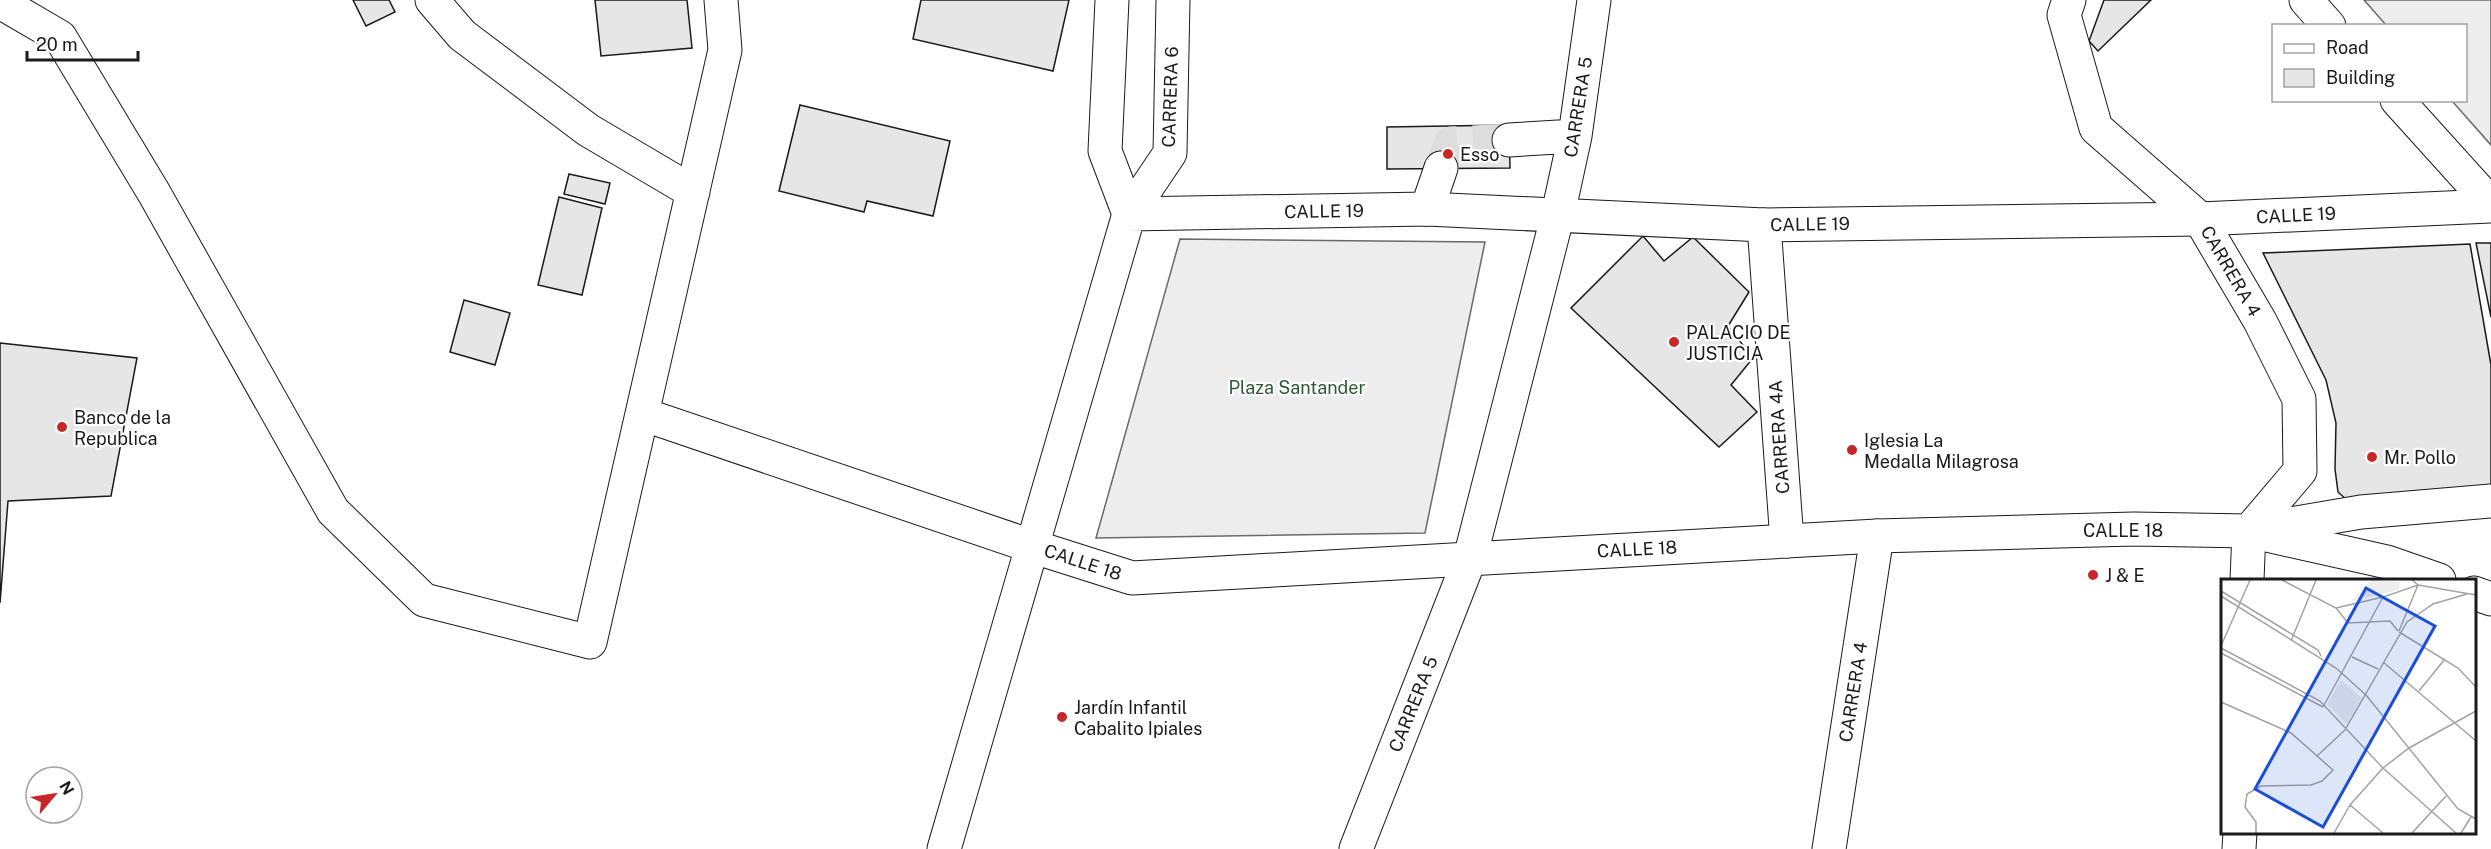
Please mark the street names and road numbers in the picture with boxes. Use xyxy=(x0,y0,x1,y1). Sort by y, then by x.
street label: CARRERA 6 xyxy=(1158,46,1182,148)
street label: CARRERA 5 xyxy=(1560,55,1596,159)
street label: CALLE 19 xyxy=(1284,200,1364,222)
street label: CALLE 19 xyxy=(2256,202,2336,228)
street label: CALLE 19 xyxy=(1770,213,1850,235)
street label: CARRERA 4 xyxy=(2197,222,2265,320)
street label: CARRERA 4A xyxy=(1765,379,1793,495)
street label: CALLE 18 xyxy=(2083,520,2163,541)
street label: CALLE 18 xyxy=(1596,536,1678,562)
street label: CALLE 18 xyxy=(1042,540,1124,584)
street label: CARRERA 4 xyxy=(1835,640,1871,744)
street label: CARRERA 5 xyxy=(1384,653,1442,755)

